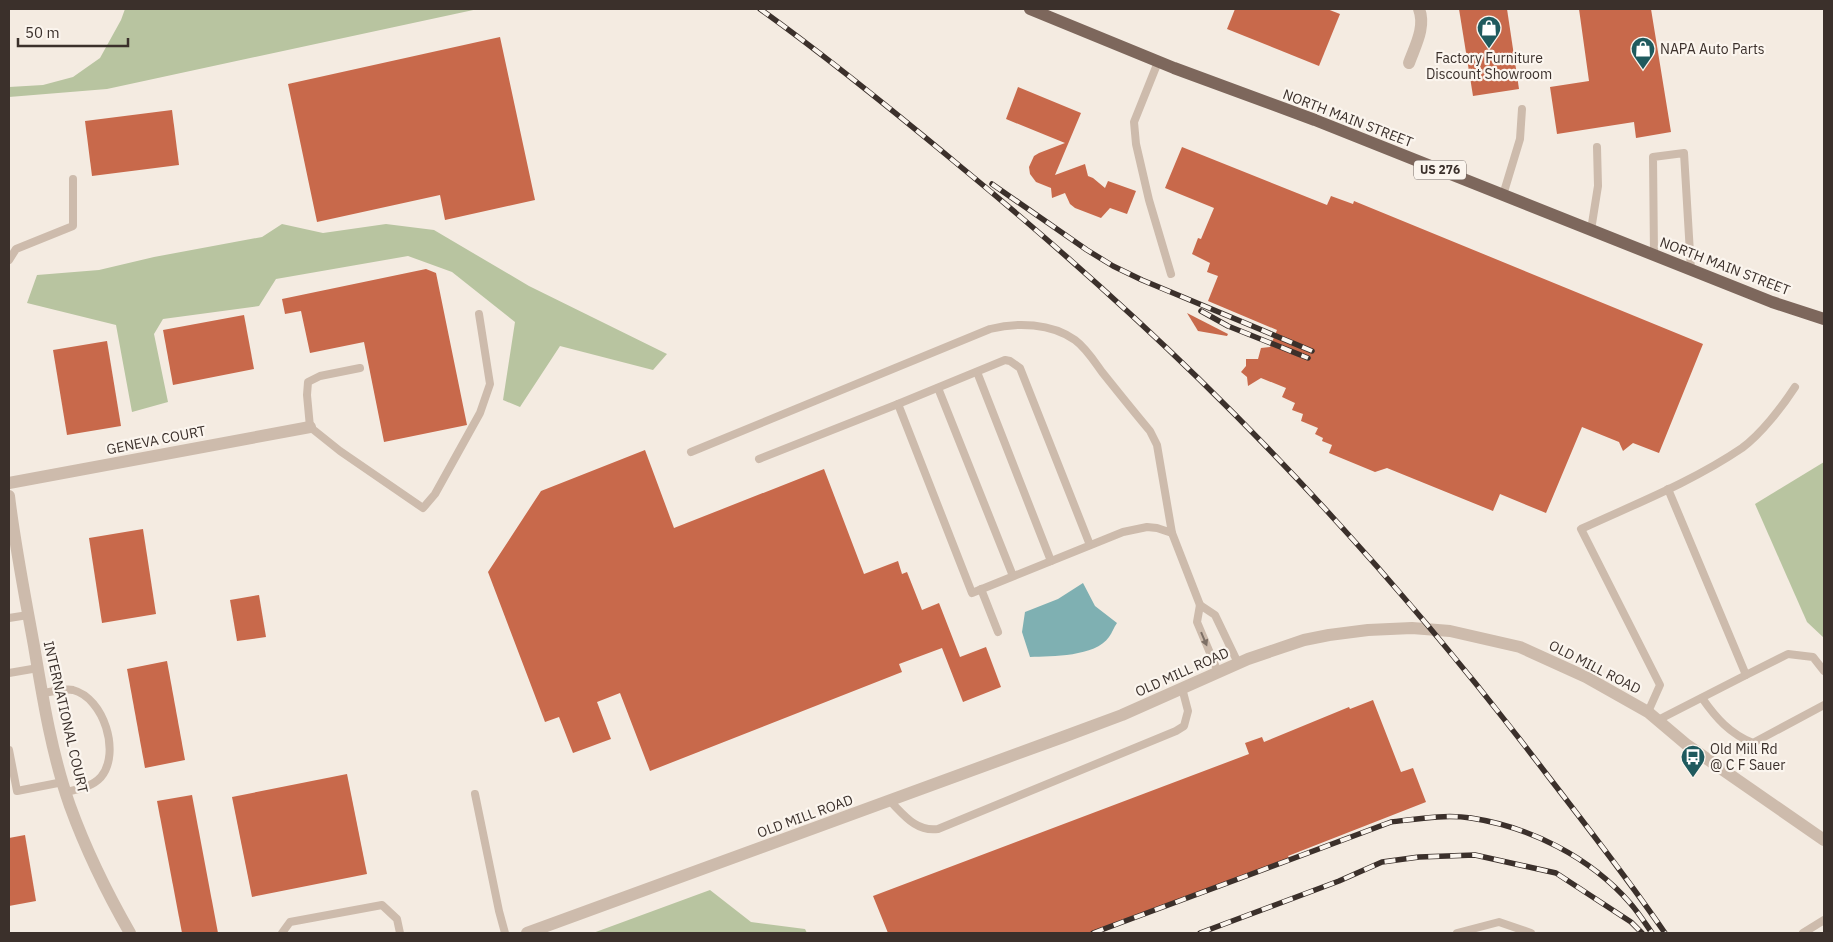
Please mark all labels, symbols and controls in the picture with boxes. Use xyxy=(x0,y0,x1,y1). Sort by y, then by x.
scale bar xyxy=(18,15,128,47)
shop icon: Factory Furniture Discount Showroom xyxy=(1476,15,1502,49)
text: 50 m xyxy=(25,23,60,42)
shop icon: NAPA Auto Parts xyxy=(1630,36,1656,70)
place label: NAPA Auto Parts xyxy=(1660,40,1765,58)
place label: Factory Furniture Discount Showroom xyxy=(1426,49,1552,83)
street label: NORTH MAIN STREET xyxy=(1280,85,1416,151)
road number: US 276 xyxy=(1414,160,1466,180)
street label: NORTH MAIN STREET xyxy=(1657,233,1793,299)
street label: GENEVA COURT xyxy=(105,422,207,458)
one-way arrow xyxy=(1200,632,1208,646)
street label: OLD MILL ROAD xyxy=(1546,636,1644,698)
street label: INTERNATIONAL COURT xyxy=(40,639,92,795)
street label: OLD MILL ROAD xyxy=(1132,643,1232,701)
place label: Old Mill Rd @ C F Sauer xyxy=(1710,740,1785,774)
bus stop icon: Old Mill Rd @ C F Sauer xyxy=(1680,744,1706,778)
street label: OLD MILL ROAD xyxy=(755,790,855,842)

